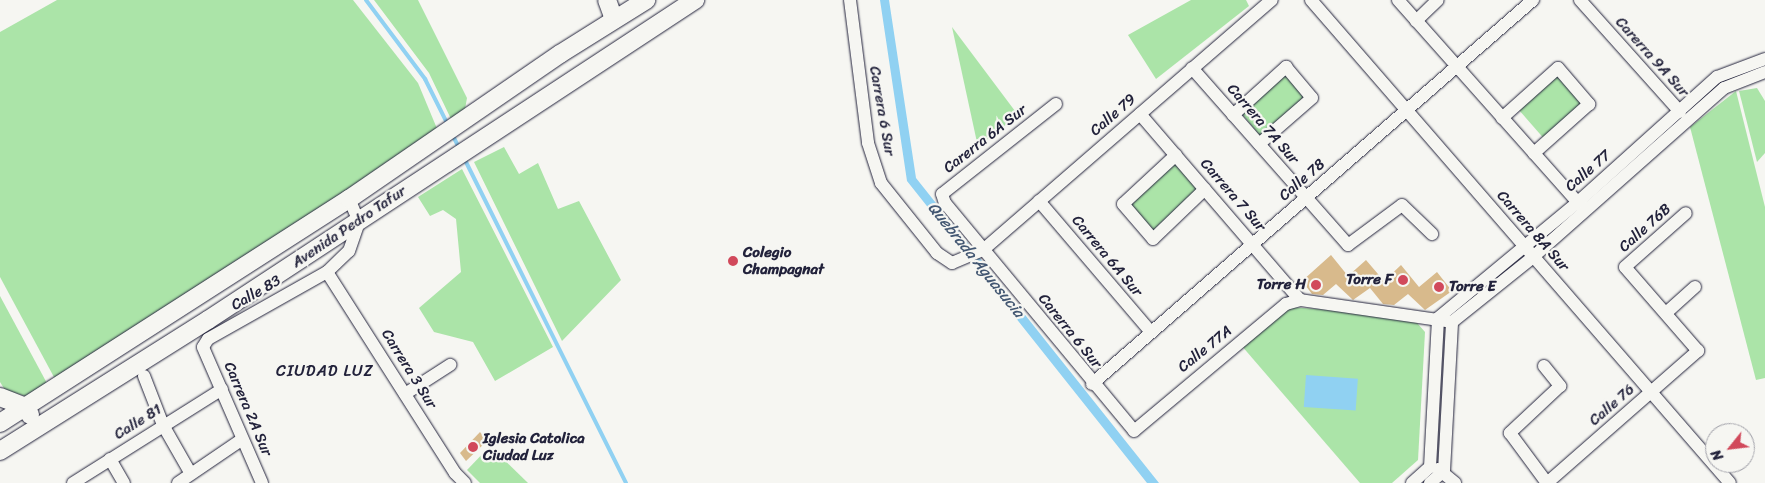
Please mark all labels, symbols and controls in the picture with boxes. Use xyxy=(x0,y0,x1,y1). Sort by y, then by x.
street label: Carerra 9A Sur xyxy=(1612,13,1692,101)
street label: Carrera 6 Sur xyxy=(865,65,899,157)
street label: Carrera 7A Sur xyxy=(1223,80,1303,168)
street label: Calle 79 xyxy=(1086,90,1140,140)
street label: Carerra 6A Sur xyxy=(940,101,1030,177)
street label: Calle 77 xyxy=(1562,146,1614,196)
street label: Carrera 7 Sur xyxy=(1197,155,1269,235)
street label: Calle 78 xyxy=(1275,155,1329,205)
street label: Avenida Pedro Tafur xyxy=(288,182,410,272)
street label: Carrera 8A Sur xyxy=(1493,187,1573,275)
water label: Quebrada Aguasucia xyxy=(924,199,1028,321)
street label: Calle 76B xyxy=(1615,200,1675,256)
street label: Carrera 6A Sur xyxy=(1068,212,1146,300)
place label: Colegio Champagnat xyxy=(743,243,824,278)
marker: Colegio Champagnat xyxy=(727,255,739,267)
place label: Torre F xyxy=(1346,271,1393,289)
street label: Calle 83 xyxy=(228,272,284,314)
marker: Torre F xyxy=(1397,274,1409,286)
place label: Torre H xyxy=(1257,276,1306,294)
place label: Torre E xyxy=(1449,278,1496,296)
marker: Torre H xyxy=(1310,279,1322,291)
marker: Torre E xyxy=(1433,281,1445,293)
street label: Carerra 6 Sur xyxy=(1035,290,1105,372)
street label: Calle 77A xyxy=(1174,322,1236,376)
street label: Carrera 3 Sur xyxy=(377,326,441,412)
street label: Carrera 2A Sur xyxy=(220,359,276,459)
district label: CIUDAD LUZ xyxy=(275,361,375,381)
street label: Calle 76 xyxy=(1586,380,1638,430)
street label: Calle 81 xyxy=(111,400,165,444)
north arrow xyxy=(1705,423,1755,473)
place label: Iglesia Catolica Ciudad Luz xyxy=(483,429,585,464)
marker: Iglesia Catolica Ciudad Luz xyxy=(467,441,479,453)
text: N xyxy=(1704,445,1731,465)

